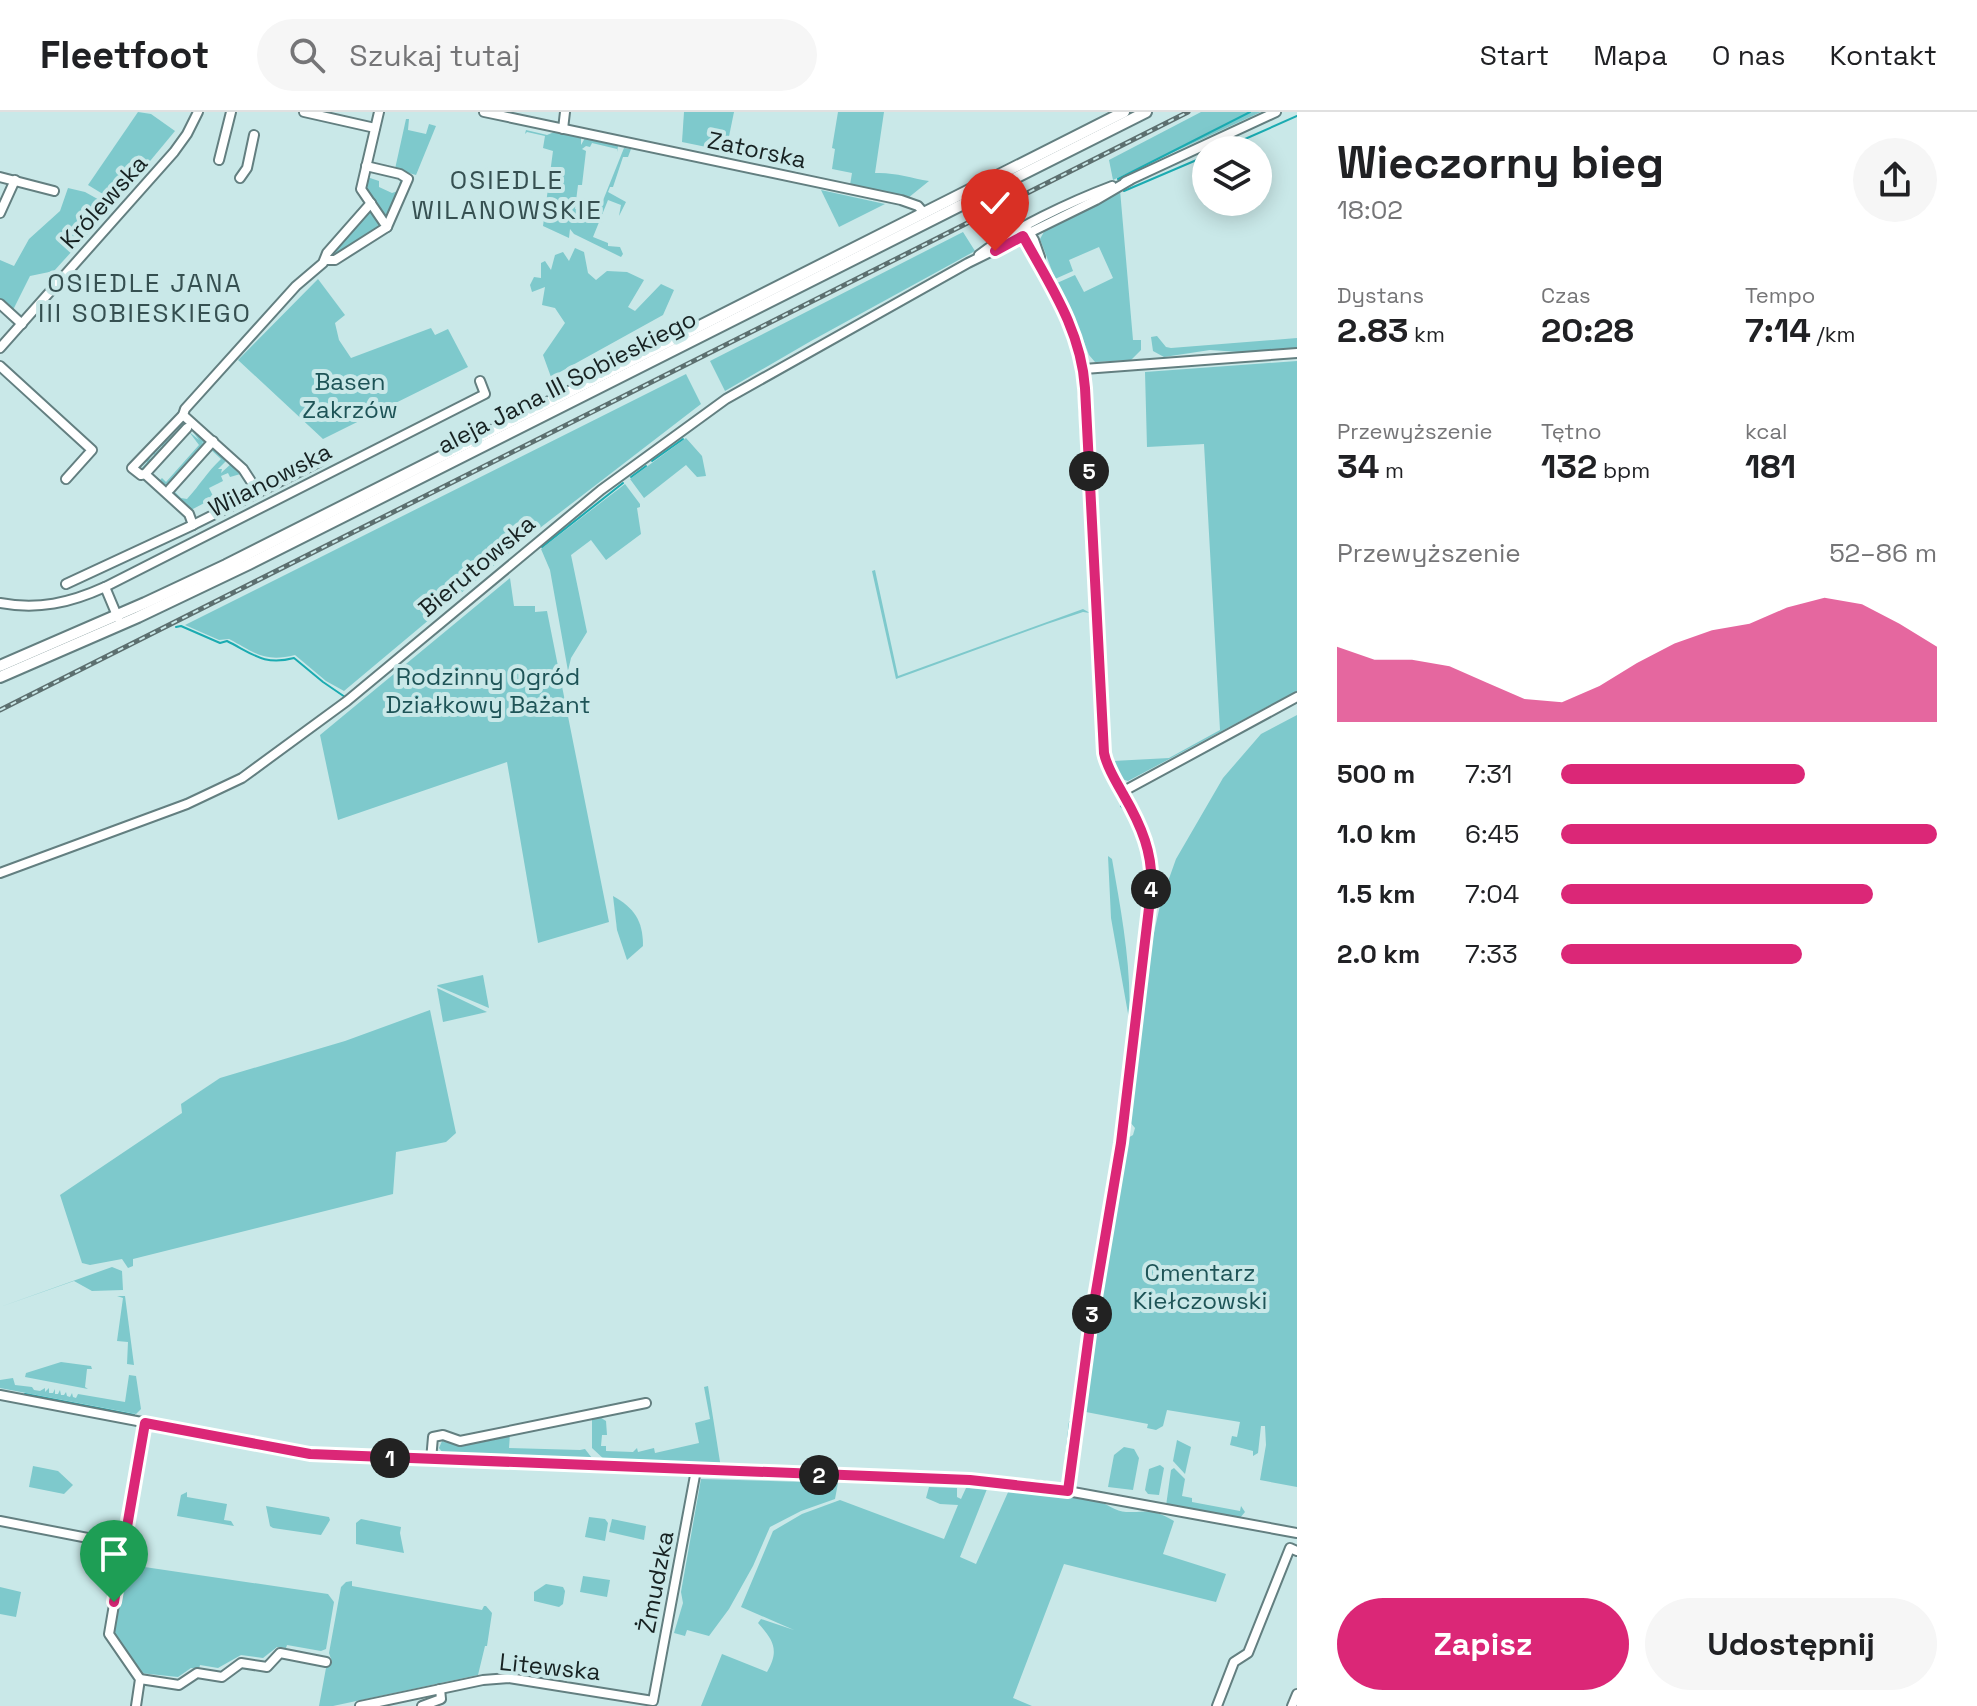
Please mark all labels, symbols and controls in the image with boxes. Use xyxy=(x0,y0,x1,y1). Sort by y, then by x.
search box xyxy=(257,19,817,91)
text: Fleetfoot xyxy=(40,31,209,79)
icon: search xyxy=(285,33,329,77)
text: Szukaj tutaj xyxy=(349,36,520,75)
text: Start xyxy=(1480,37,1549,73)
text: Mapa xyxy=(1593,37,1668,73)
text: O nas xyxy=(1712,37,1786,73)
text: Kontakt xyxy=(1830,37,1937,73)
street label: Zatorska xyxy=(705,124,810,175)
text: Wieczorny bieg xyxy=(1337,135,1664,191)
map controls xyxy=(1192,136,1272,216)
button: layers xyxy=(1192,136,1272,216)
button: share xyxy=(1853,138,1937,222)
street label: Królewska xyxy=(53,148,154,255)
district label: OSIEDLE WILANOWSKIE xyxy=(411,163,603,227)
pin xyxy=(961,169,1029,251)
icon: check xyxy=(973,181,1017,225)
text: 18:02 xyxy=(1337,193,1403,227)
district label: OSIEDLE JANA III SOBIESKIEGO xyxy=(38,266,252,330)
text: Dystans xyxy=(1337,281,1424,309)
text: Czas xyxy=(1541,281,1591,309)
text: Tempo xyxy=(1745,281,1815,309)
street label: aleja Jana III Sobieskiego xyxy=(432,303,701,460)
text: 2.83 xyxy=(1337,309,1408,352)
text: 20:28 xyxy=(1541,309,1634,352)
text: 7:14 xyxy=(1745,309,1811,352)
text: km xyxy=(1408,320,1445,348)
text: /km xyxy=(1811,320,1856,348)
park label: Basen Zakrzów xyxy=(302,366,398,425)
text: Przewyższenie xyxy=(1337,417,1492,445)
text: Tętno xyxy=(1541,417,1602,445)
text: kcal xyxy=(1745,417,1787,445)
street label: Wilanowska xyxy=(203,435,337,524)
text: 34 xyxy=(1337,445,1379,488)
text: 132 xyxy=(1541,445,1597,488)
text: 181 xyxy=(1745,445,1796,488)
pin: 5 xyxy=(1069,451,1109,491)
text: m xyxy=(1379,456,1404,484)
text: bpm xyxy=(1597,456,1650,484)
text: 5 xyxy=(1082,457,1096,485)
street label: Bierutowska xyxy=(412,508,542,623)
text: Przewyższenie xyxy=(1337,536,1521,570)
text: 52–86 m xyxy=(1829,536,1937,570)
park label: Rodzinny Ogród Działkowy Bażant xyxy=(385,661,591,720)
text: 500 m xyxy=(1337,757,1415,791)
text: 7:31 xyxy=(1465,757,1512,791)
text: 1.0 km xyxy=(1337,817,1417,851)
text: 6:45 xyxy=(1465,817,1519,851)
pin: 4 xyxy=(1131,869,1171,909)
text: 4 xyxy=(1144,875,1158,903)
text: 1.5 km xyxy=(1337,877,1416,911)
text: 7:04 xyxy=(1465,877,1519,911)
text: 2.0 km xyxy=(1337,937,1420,971)
text: 7:33 xyxy=(1465,937,1518,971)
park label: Cmentarz Kiełczowski xyxy=(1133,1257,1267,1316)
pin: 3 xyxy=(1072,1294,1112,1334)
text: 3 xyxy=(1085,1300,1099,1328)
pin: 1 xyxy=(370,1438,410,1478)
text: 1 xyxy=(385,1444,395,1472)
pin: 2 xyxy=(799,1455,839,1495)
text: 2 xyxy=(812,1461,826,1489)
pin xyxy=(80,1520,148,1602)
street label: Żmudzka xyxy=(630,1528,681,1636)
icon: arrive xyxy=(92,1532,136,1576)
button: Zapisz xyxy=(1337,1598,1629,1690)
button: Udostępnij xyxy=(1645,1598,1937,1690)
street label: Litewska xyxy=(498,1646,602,1687)

